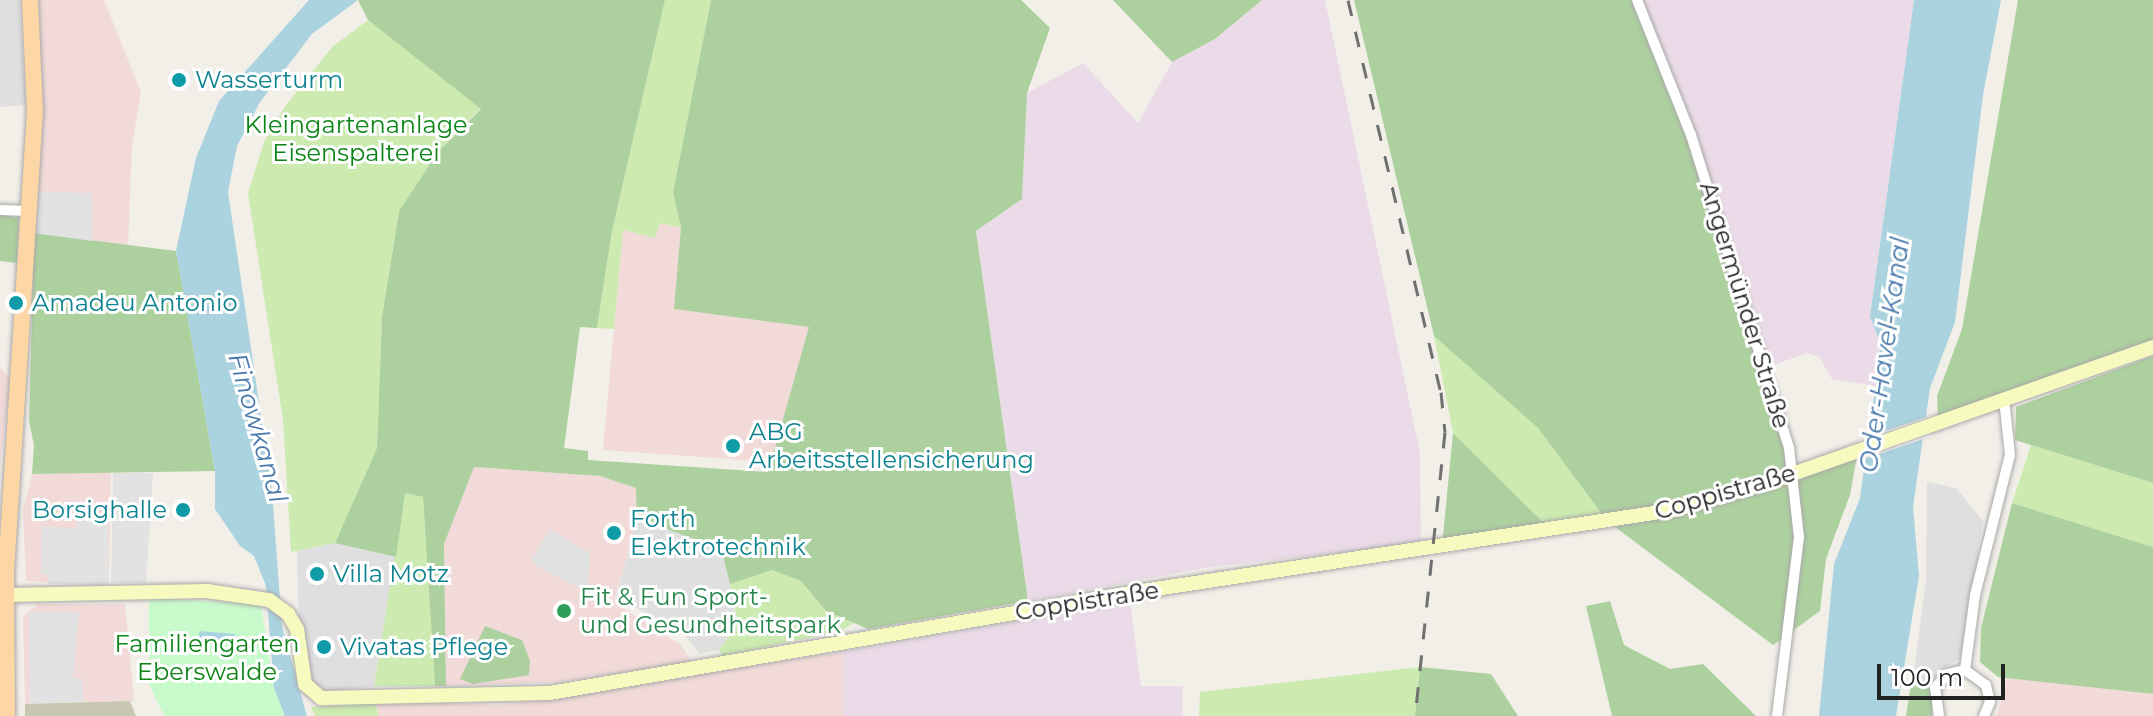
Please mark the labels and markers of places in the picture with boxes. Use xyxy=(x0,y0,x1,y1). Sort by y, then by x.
place label: Wasserturm xyxy=(195,66,343,94)
marker: Wasserturm xyxy=(170,71,188,89)
place label: Amadeu Antonio xyxy=(32,289,238,317)
marker: Amadeu Antonio xyxy=(7,294,25,312)
place label: ABG Arbeitsstellensicherung xyxy=(749,418,1034,474)
marker: ABG Arbeitsstellensicherung xyxy=(724,437,742,455)
place label: Borsighalle xyxy=(32,496,167,524)
marker: Borsighalle xyxy=(174,501,192,519)
place label: Forth Elektrotechnik xyxy=(630,505,806,561)
marker: Forth Elektrotechnik xyxy=(605,524,623,542)
place label: Villa Motz xyxy=(333,560,449,588)
marker: Villa Motz xyxy=(308,565,326,583)
place label: Fit & Fun Sport- und Gesundheitspark xyxy=(580,583,841,639)
marker: Fit & Fun Sport- und Gesundheitspark xyxy=(555,602,573,620)
place label: Vivatas Pflege xyxy=(340,633,508,661)
marker: Vivatas Pflege xyxy=(315,638,333,656)

